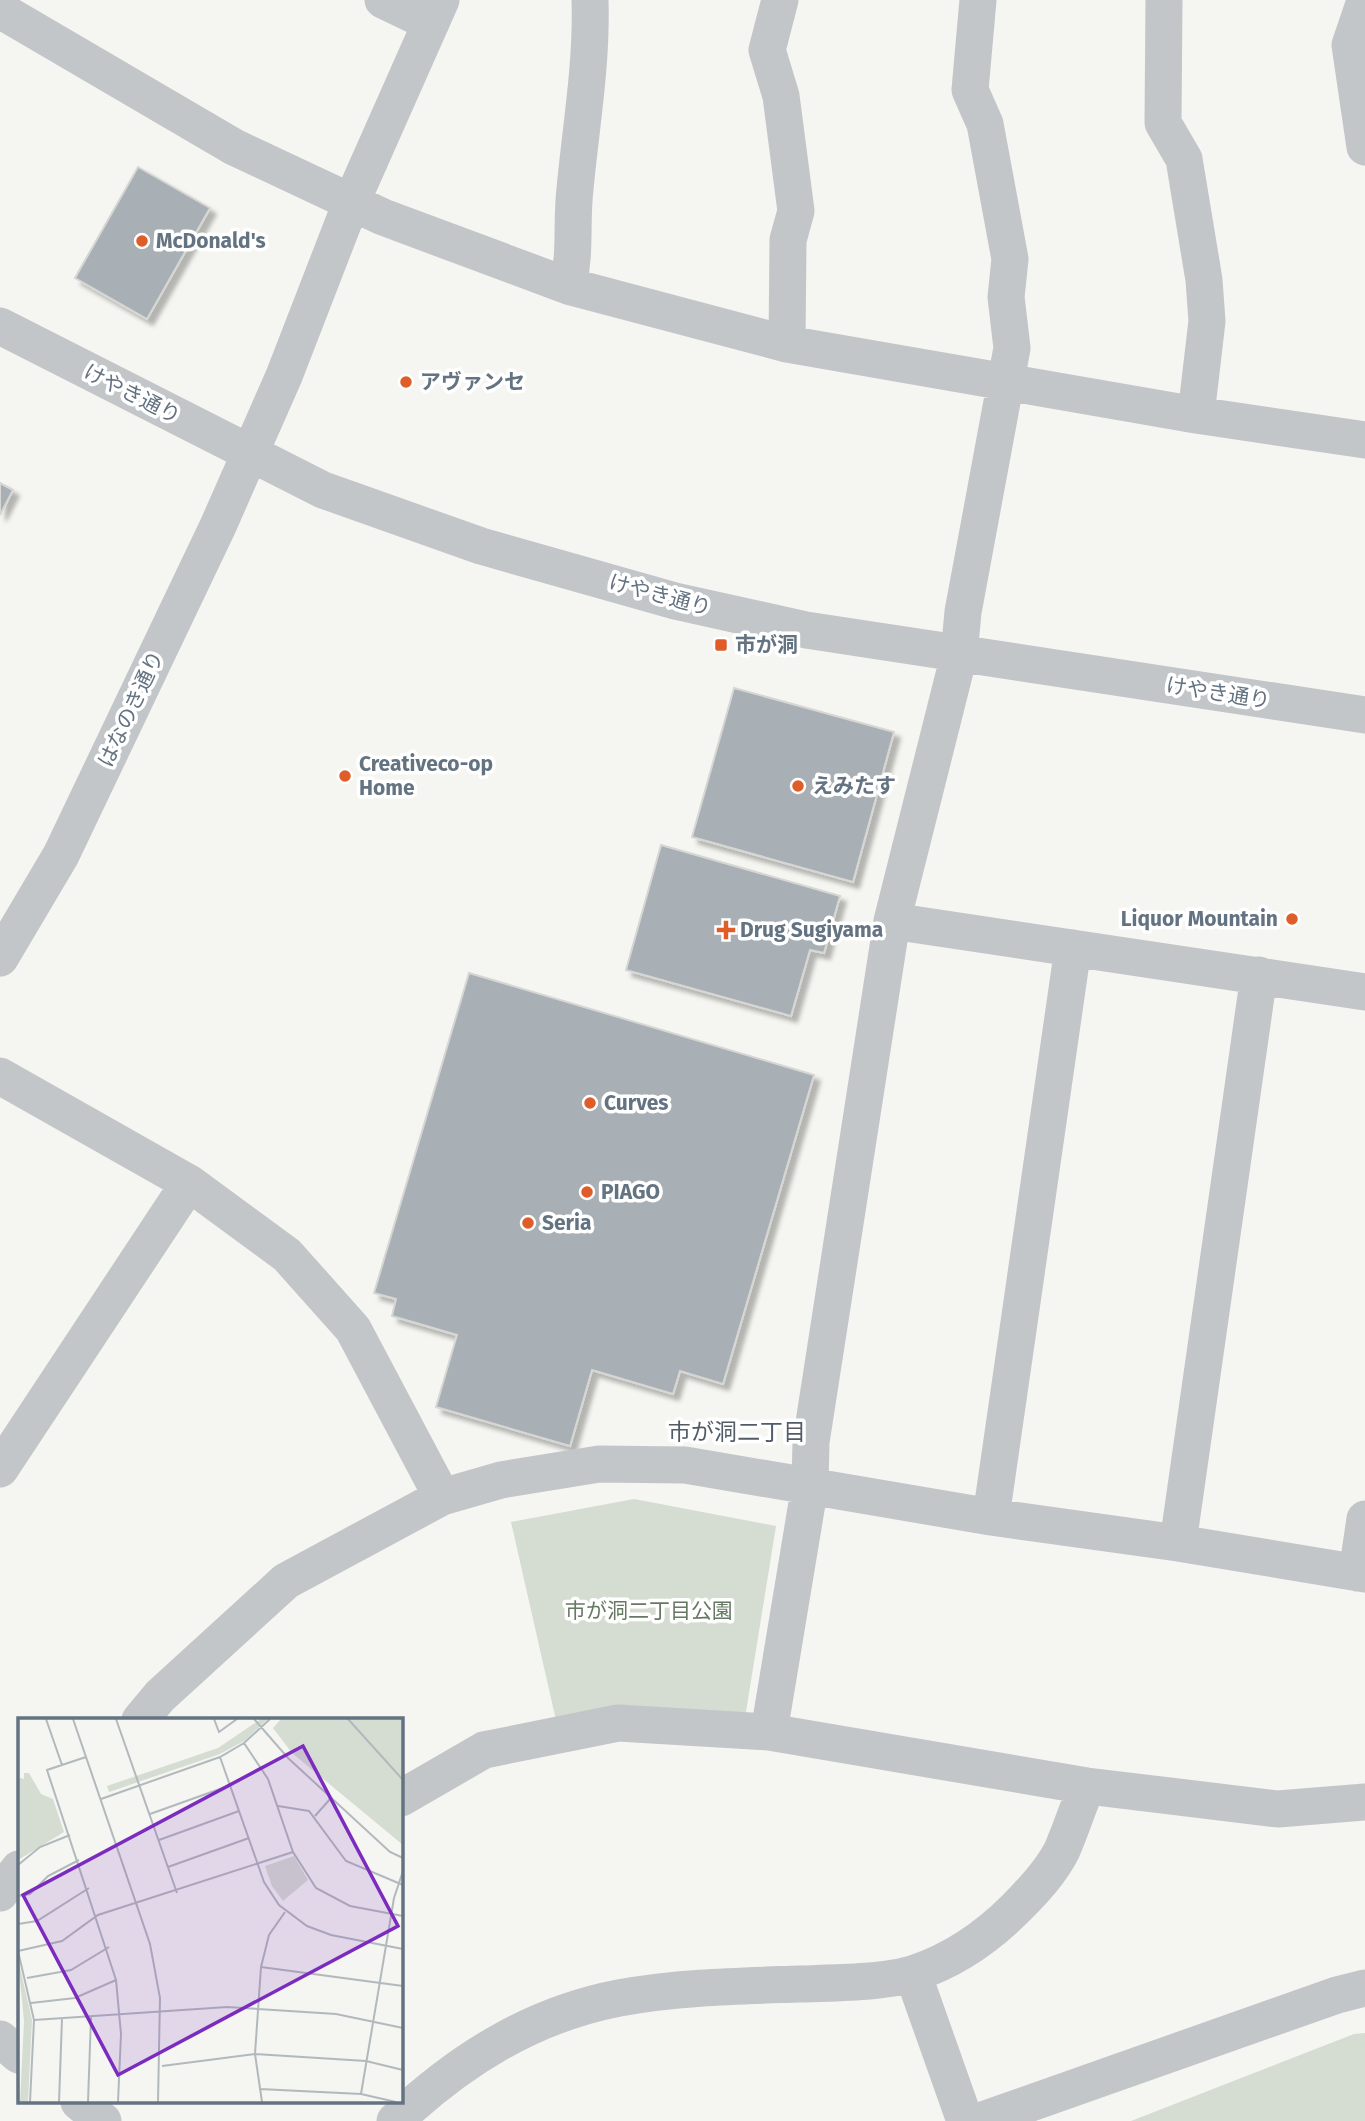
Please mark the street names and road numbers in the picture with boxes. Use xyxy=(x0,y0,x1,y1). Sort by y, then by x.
street label: けやき通り xyxy=(79,359,185,429)
street label: けやき通り xyxy=(606,569,714,621)
street label: はなのき通り xyxy=(93,647,169,771)
street label: けやき通り xyxy=(1164,672,1272,714)

